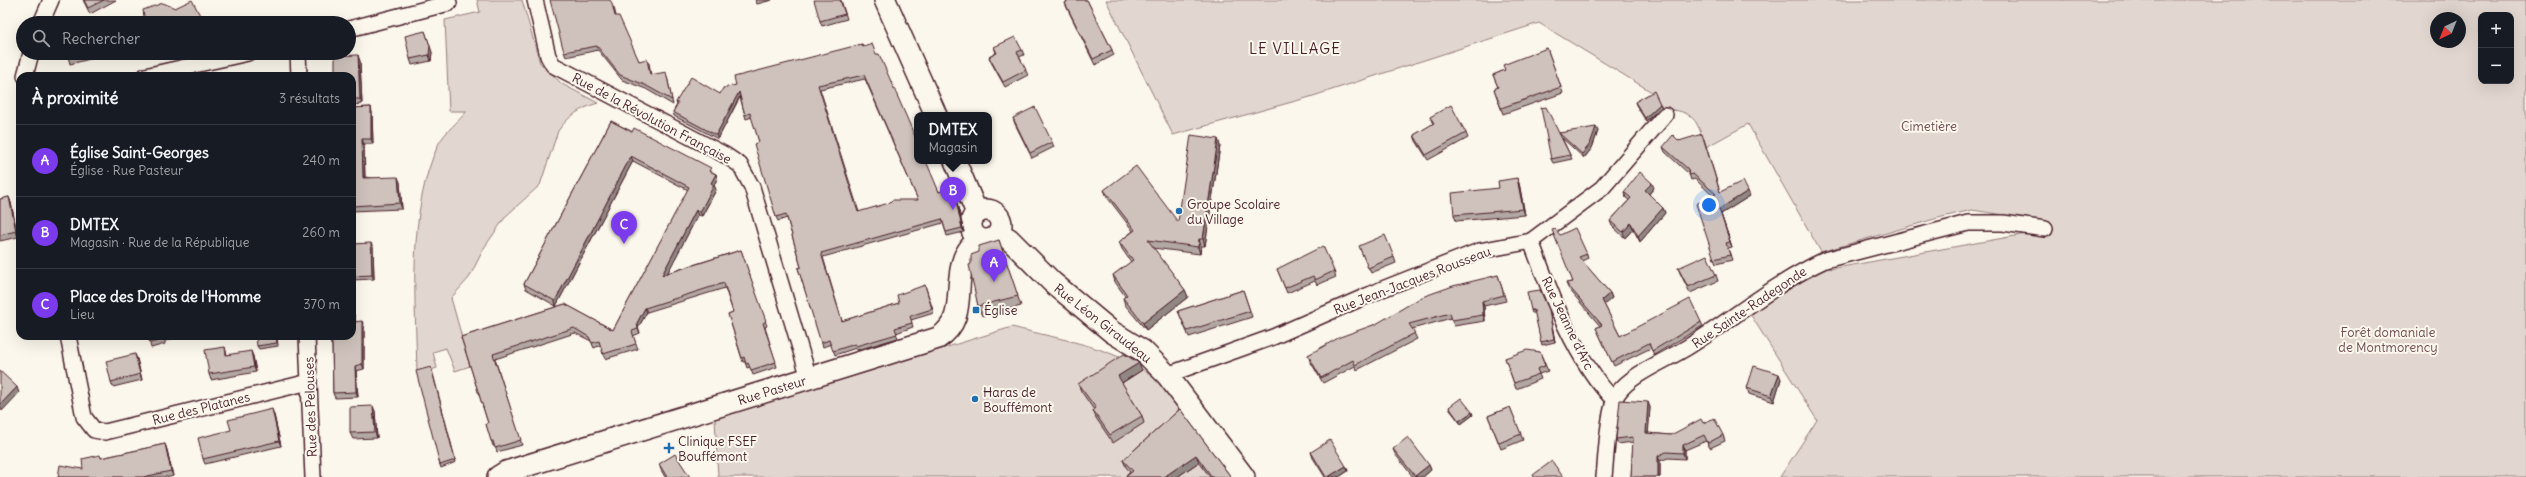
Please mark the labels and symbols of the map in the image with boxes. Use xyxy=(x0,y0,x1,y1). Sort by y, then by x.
north arrow xyxy=(2430,12,2466,48)
district label: LE VILLAGE xyxy=(1249,39,1341,58)
street label: Rue de la Révolution Française xyxy=(569,69,734,168)
park label: Cimetière xyxy=(1901,118,1957,135)
pin: B xyxy=(940,177,966,210)
your location xyxy=(1699,195,1719,215)
place label: Groupe Scolaire du Village xyxy=(1187,196,1280,228)
marker: Groupe Scolaire du Village xyxy=(1174,206,1184,216)
pin: C xyxy=(611,211,637,244)
street label: Rue Jean-Jacques Rousseau xyxy=(1331,242,1494,318)
pin: A xyxy=(981,249,1007,282)
street label: Rue Sainte-Radegonde xyxy=(1689,263,1810,352)
street label: Rue Jeanne d'Arc xyxy=(1538,274,1598,373)
street label: Rue Léon Giraudeau xyxy=(1050,280,1155,367)
place label: Église xyxy=(984,301,1017,319)
marker: Église xyxy=(971,305,981,315)
park label: Forêt domaniale de Montmorency xyxy=(2338,324,2438,356)
street label: Rue des Pelouses xyxy=(300,356,321,457)
street label: Rue Pasteur xyxy=(736,372,809,409)
place label: Haras de Bouffémont xyxy=(983,384,1053,416)
street label: Rue des Platanes xyxy=(151,388,252,429)
marker: Haras de Bouffémont xyxy=(970,394,980,404)
place label: Clinique FSEF Bouffémont xyxy=(678,433,758,465)
marker: Clinique FSEF Bouffémont xyxy=(663,442,675,454)

